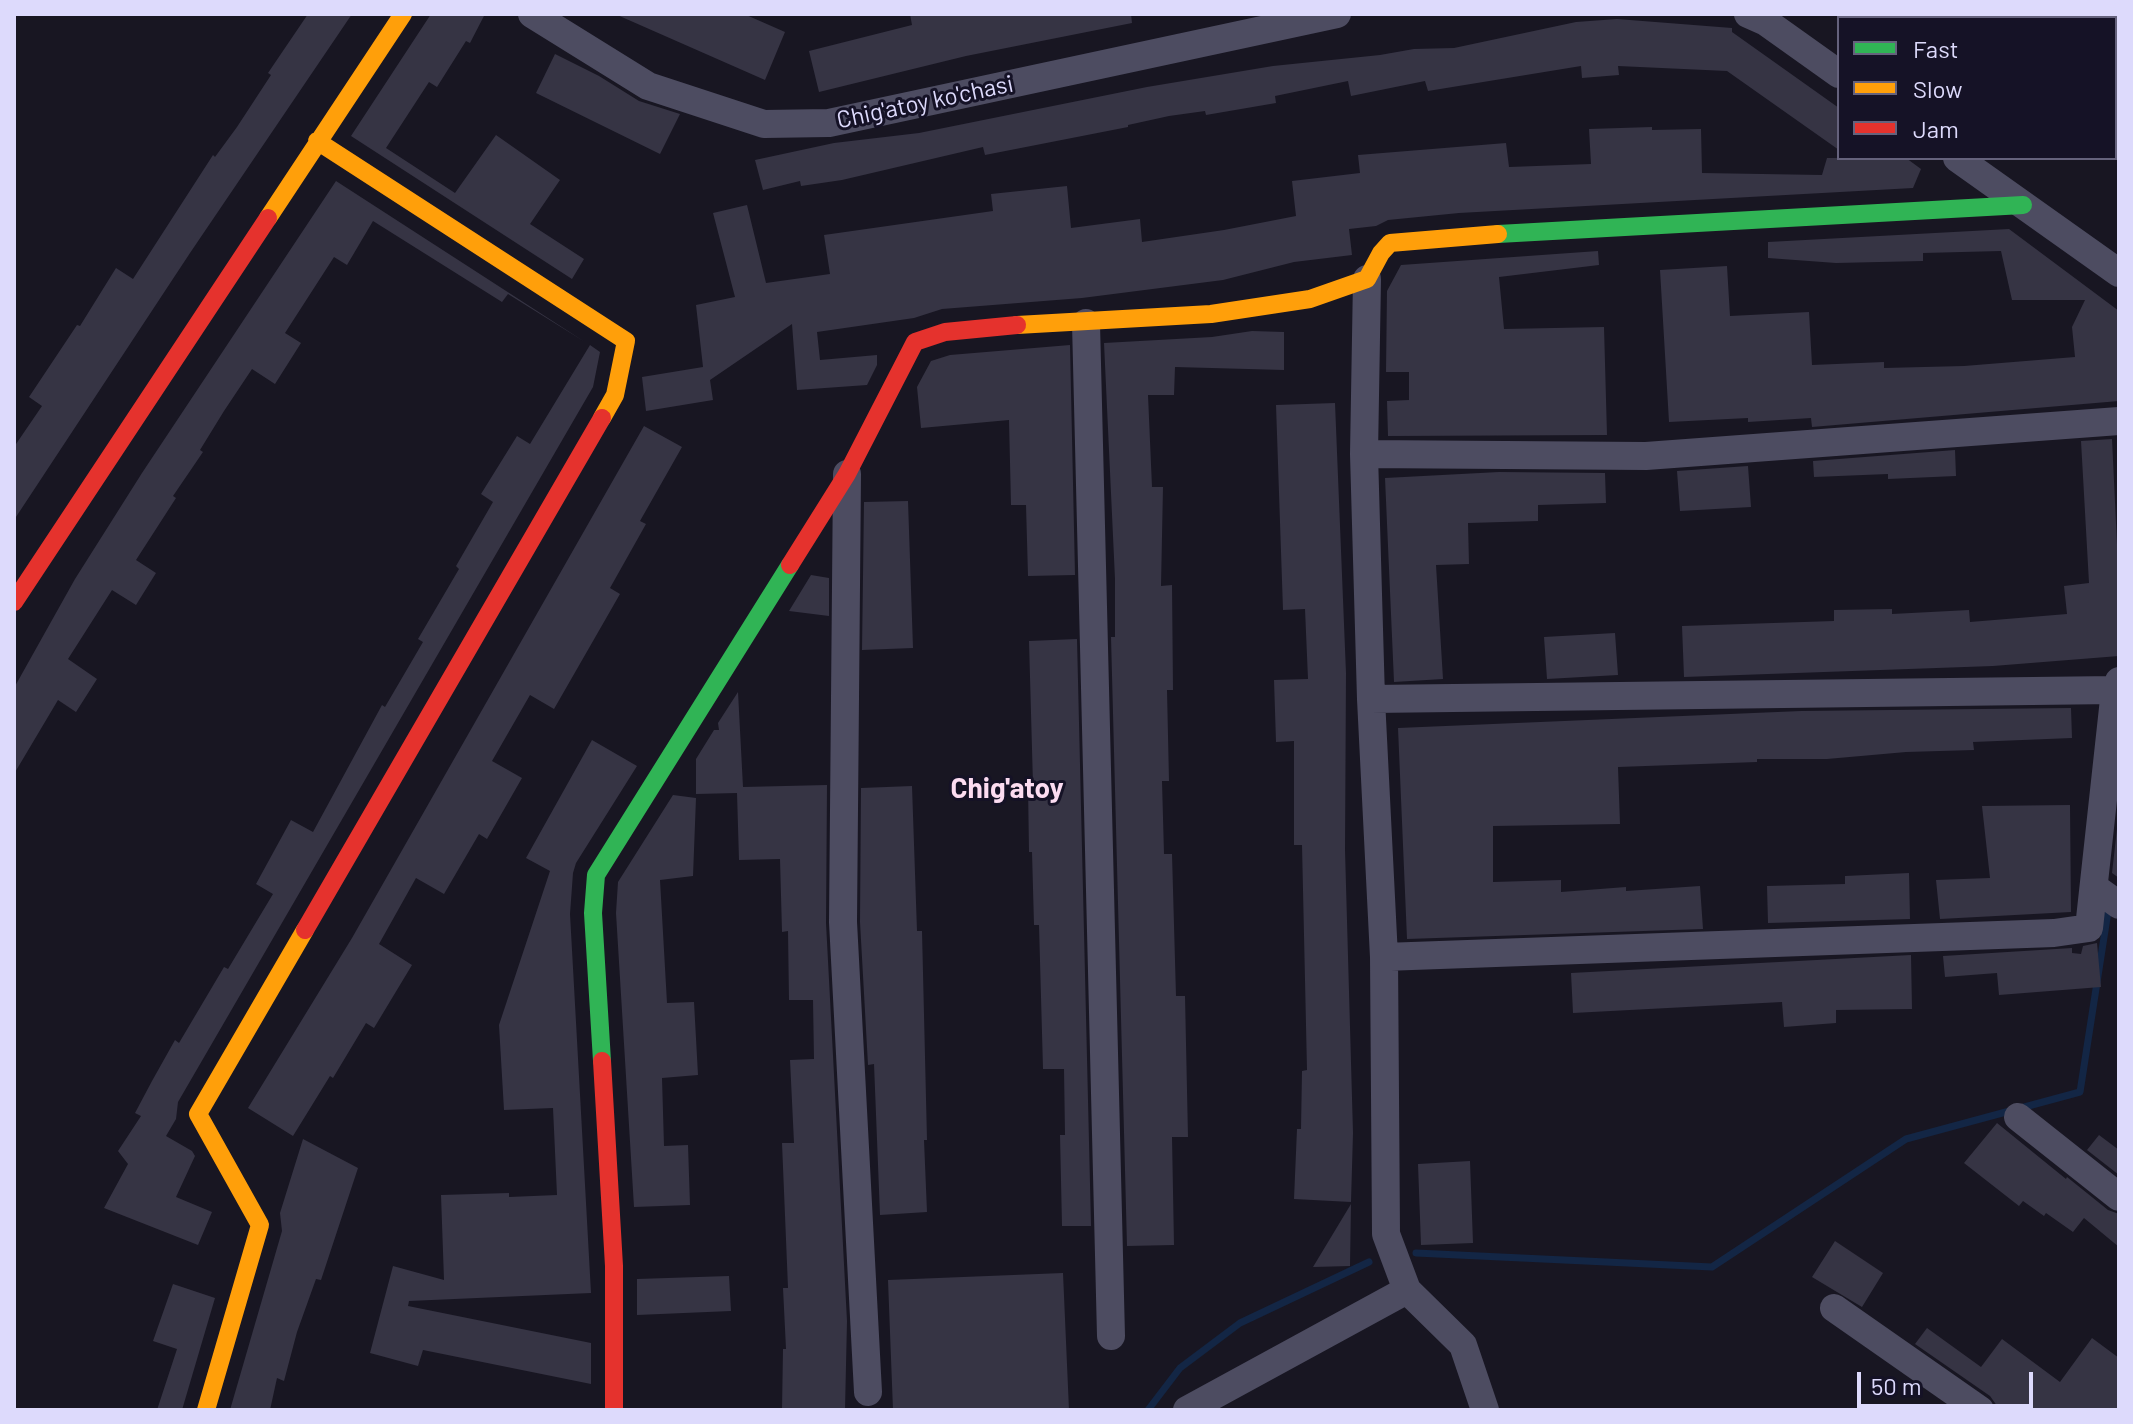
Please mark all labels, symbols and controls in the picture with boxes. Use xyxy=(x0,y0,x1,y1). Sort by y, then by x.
legend xyxy=(1837,16,2117,160)
text: Fast xyxy=(1913,34,1958,63)
street label: Chig'atoy ko'chasi xyxy=(834,69,1016,135)
text: Slow xyxy=(1913,74,1962,103)
text: Jam xyxy=(1913,114,1959,143)
district label: Chig'atoy xyxy=(950,772,1064,806)
scale bar xyxy=(1861,1356,2037,1406)
text: 50 m xyxy=(1871,1371,1922,1400)

